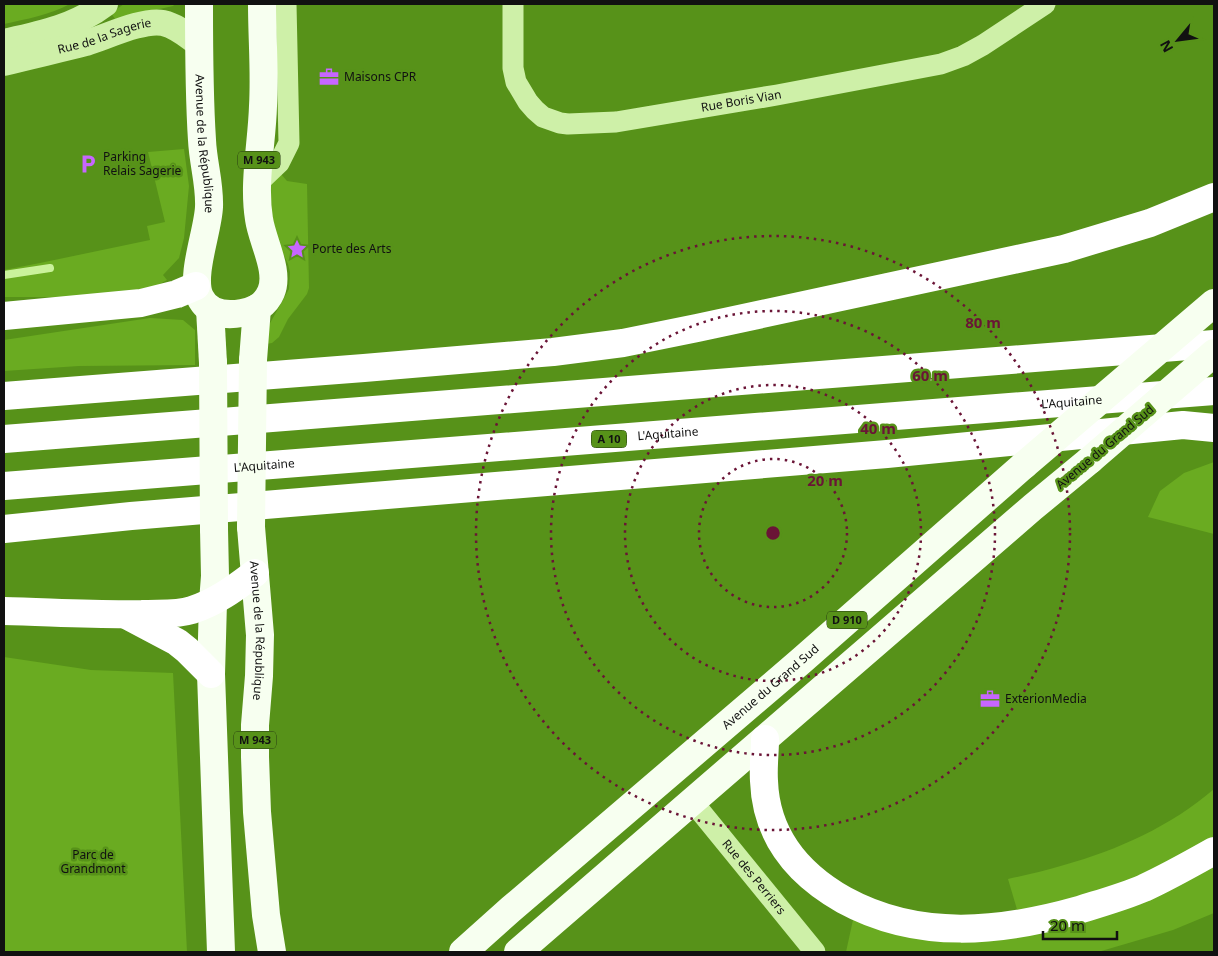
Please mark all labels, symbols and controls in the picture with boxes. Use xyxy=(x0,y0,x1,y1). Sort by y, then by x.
street label: Rue de la Sagerie xyxy=(56,14,153,58)
north arrow xyxy=(1153,15,1203,65)
text: N xyxy=(1155,37,1177,56)
office icon: Maisons CPR xyxy=(318,66,340,88)
place label: Maisons CPR xyxy=(344,68,417,85)
street label: Avenue de la République xyxy=(191,74,218,214)
street label: Rue Boris Vian xyxy=(700,85,783,116)
place label: Parking Relais Sagerie xyxy=(103,148,182,179)
road number: M 943 xyxy=(238,152,280,168)
parking icon: Parking Relais Sagerie xyxy=(77,153,99,175)
place icon: Porte des Arts xyxy=(286,238,308,260)
place label: Porte des Arts xyxy=(312,240,392,257)
text: 80 m xyxy=(965,312,1001,332)
text: 60 m xyxy=(912,365,948,385)
street label: L'Aquitaine xyxy=(1041,391,1103,413)
street label: Avenue du Grand Sud xyxy=(1052,401,1157,493)
text: 40 m xyxy=(860,418,896,438)
street label: L'Aquitaine xyxy=(637,422,699,444)
road number: A 10 xyxy=(592,430,626,448)
street label: L'Aquitaine xyxy=(233,454,296,476)
text: 20 m xyxy=(807,470,843,490)
centre of rings xyxy=(764,524,782,542)
street label: Avenue de la République xyxy=(246,560,269,701)
road number: D 910 xyxy=(827,612,867,628)
street label: Avenue du Grand Sud xyxy=(718,640,822,733)
office icon: ExterionMedia xyxy=(979,688,1001,710)
place label: ExterionMedia xyxy=(1005,690,1087,707)
road number: M 943 xyxy=(234,732,276,748)
street label: Rue des Perriers xyxy=(719,835,790,918)
park label: Parc de Grandmont xyxy=(60,846,126,877)
scale bar xyxy=(1043,908,1117,940)
text: 20 m xyxy=(1050,915,1085,935)

